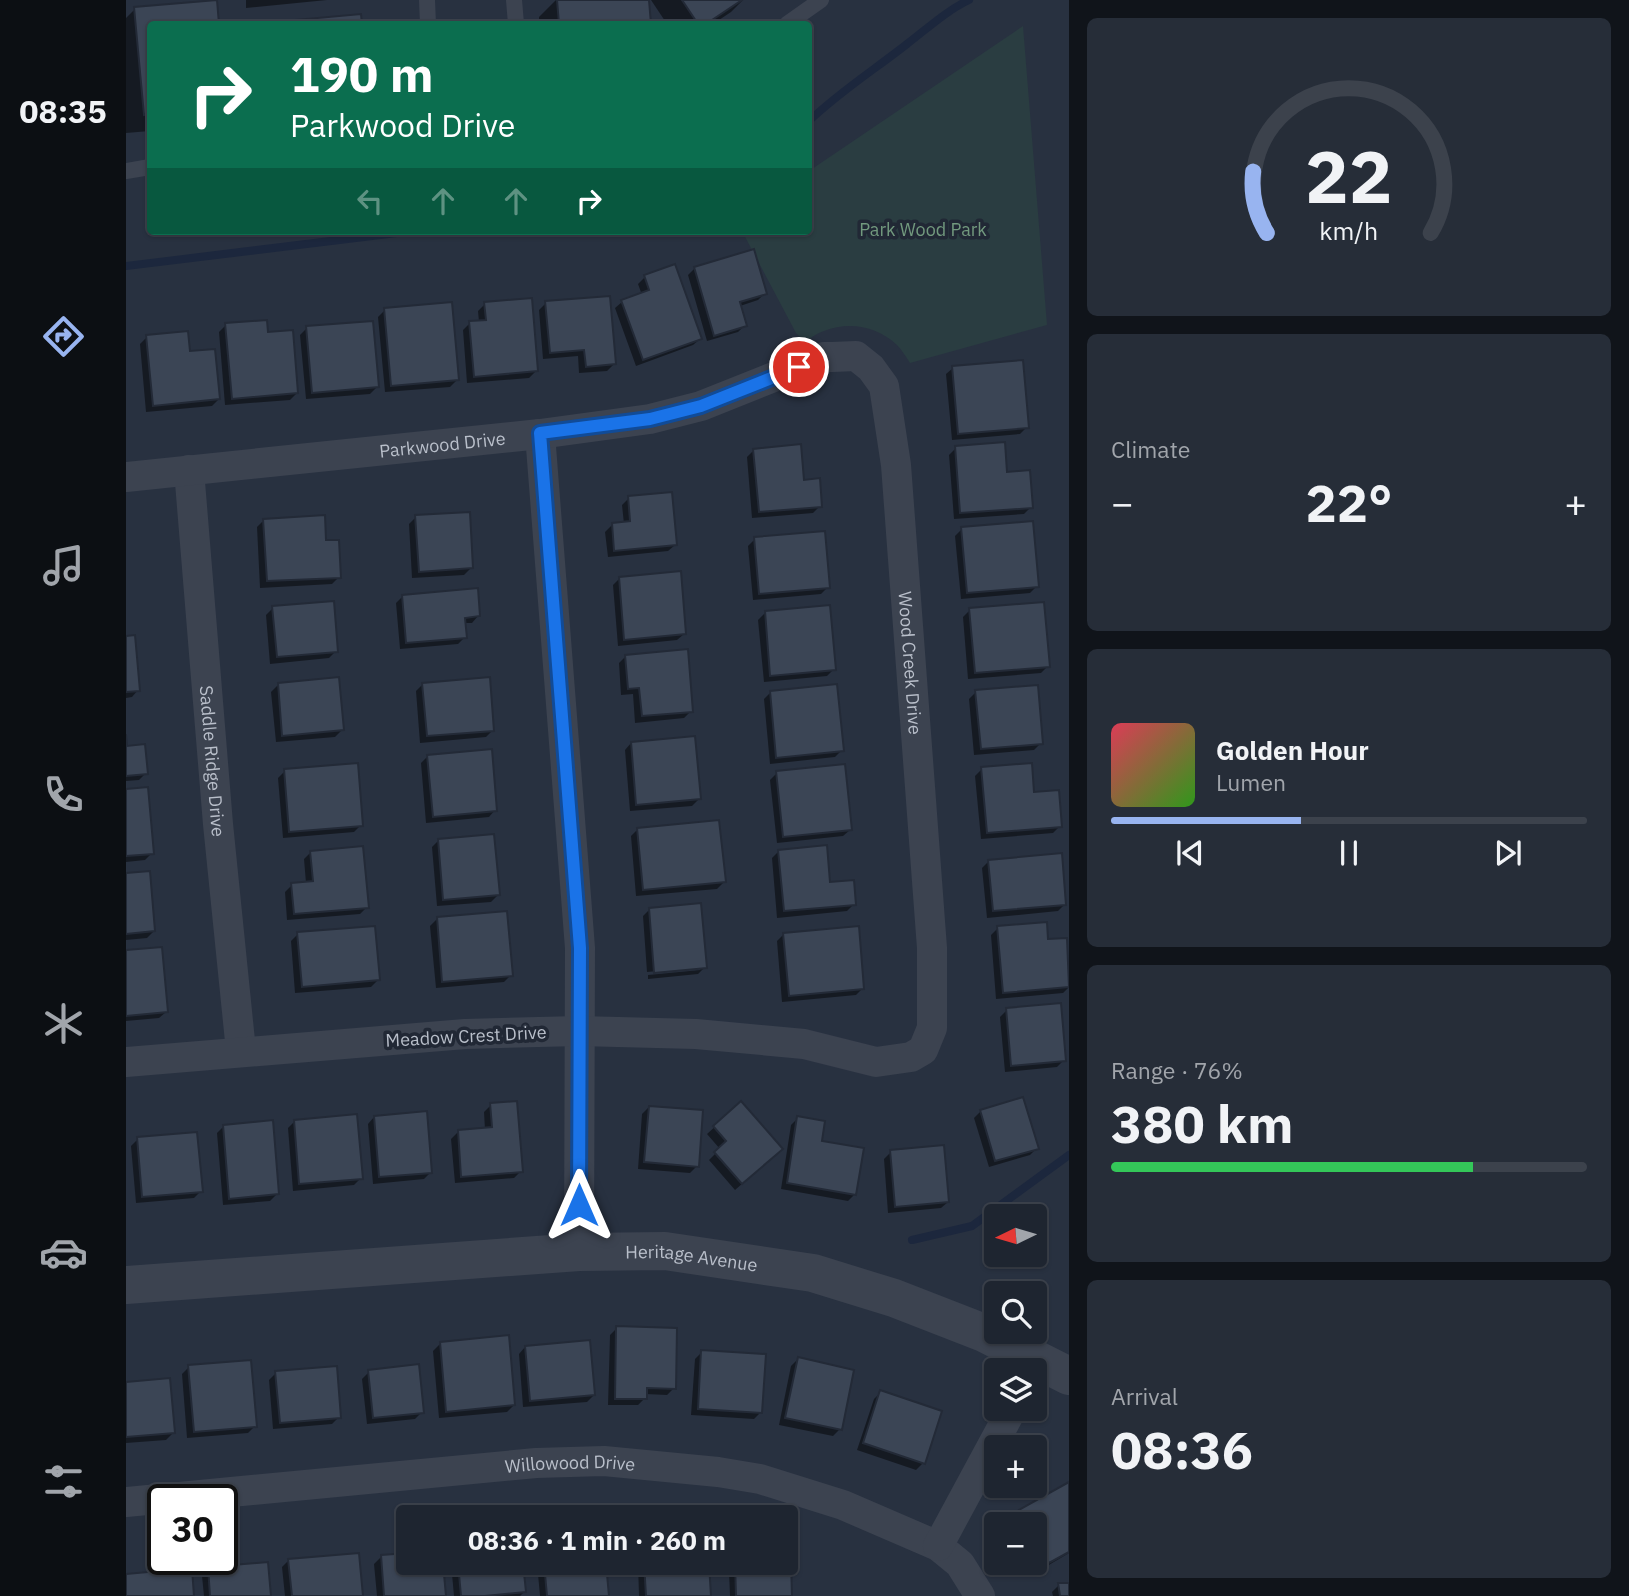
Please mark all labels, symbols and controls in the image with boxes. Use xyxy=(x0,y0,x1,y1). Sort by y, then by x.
text: 190 m xyxy=(290,42,434,105)
icon: right xyxy=(175,49,266,140)
text: 08:35 xyxy=(19,90,107,132)
text: Parkwood Drive xyxy=(290,104,515,146)
text: 22 xyxy=(1305,128,1393,223)
icon: left xyxy=(351,182,389,220)
icon: ahead xyxy=(424,182,462,220)
icon: ahead xyxy=(497,182,535,220)
icon: right xyxy=(570,182,608,220)
text: km/h xyxy=(1320,214,1378,247)
park label: Park Wood Park xyxy=(859,218,987,241)
icon: directions xyxy=(39,312,88,361)
pin xyxy=(769,337,829,397)
icon: arrive xyxy=(780,348,818,386)
street label: Parkwood Drive xyxy=(378,426,507,462)
text: Climate xyxy=(1111,434,1190,464)
text: 22° xyxy=(1306,469,1392,536)
text: − xyxy=(1111,478,1134,527)
text: + xyxy=(1564,478,1587,527)
icon: music xyxy=(39,541,88,590)
street label: Wood Creek Drive xyxy=(894,590,928,735)
street label: Saddle Ridge Drive xyxy=(195,684,231,838)
text: Golden Hour xyxy=(1216,733,1369,767)
text: Lumen xyxy=(1216,767,1286,797)
icon: phone xyxy=(39,770,88,819)
icon: previous xyxy=(1171,834,1209,872)
icon: pause xyxy=(1330,834,1368,872)
icon: next xyxy=(1489,834,1527,872)
icon: climate xyxy=(39,999,88,1048)
street label: Meadow Crest Drive xyxy=(385,1020,547,1052)
text: Range · 76% xyxy=(1111,1055,1243,1085)
text: 380 km xyxy=(1111,1090,1293,1157)
position arrow xyxy=(542,1168,616,1242)
north arrow xyxy=(984,1204,1046,1267)
map controls xyxy=(984,1204,1047,1575)
icon: car xyxy=(39,1228,88,1277)
street label: Heritage Avenue xyxy=(625,1239,759,1276)
button: search xyxy=(984,1281,1047,1344)
button: layers xyxy=(984,1358,1047,1421)
text: Arrival xyxy=(1111,1381,1178,1411)
text: 08:36 xyxy=(1111,1416,1253,1483)
button: + xyxy=(984,1435,1047,1498)
street label: Willowood Drive xyxy=(504,1449,637,1477)
icon: filters xyxy=(39,1457,88,1506)
speed limit sign: 30 xyxy=(147,1484,238,1575)
button: − xyxy=(984,1512,1047,1575)
text: 08:36 · 1 min · 260 m xyxy=(468,1523,726,1557)

